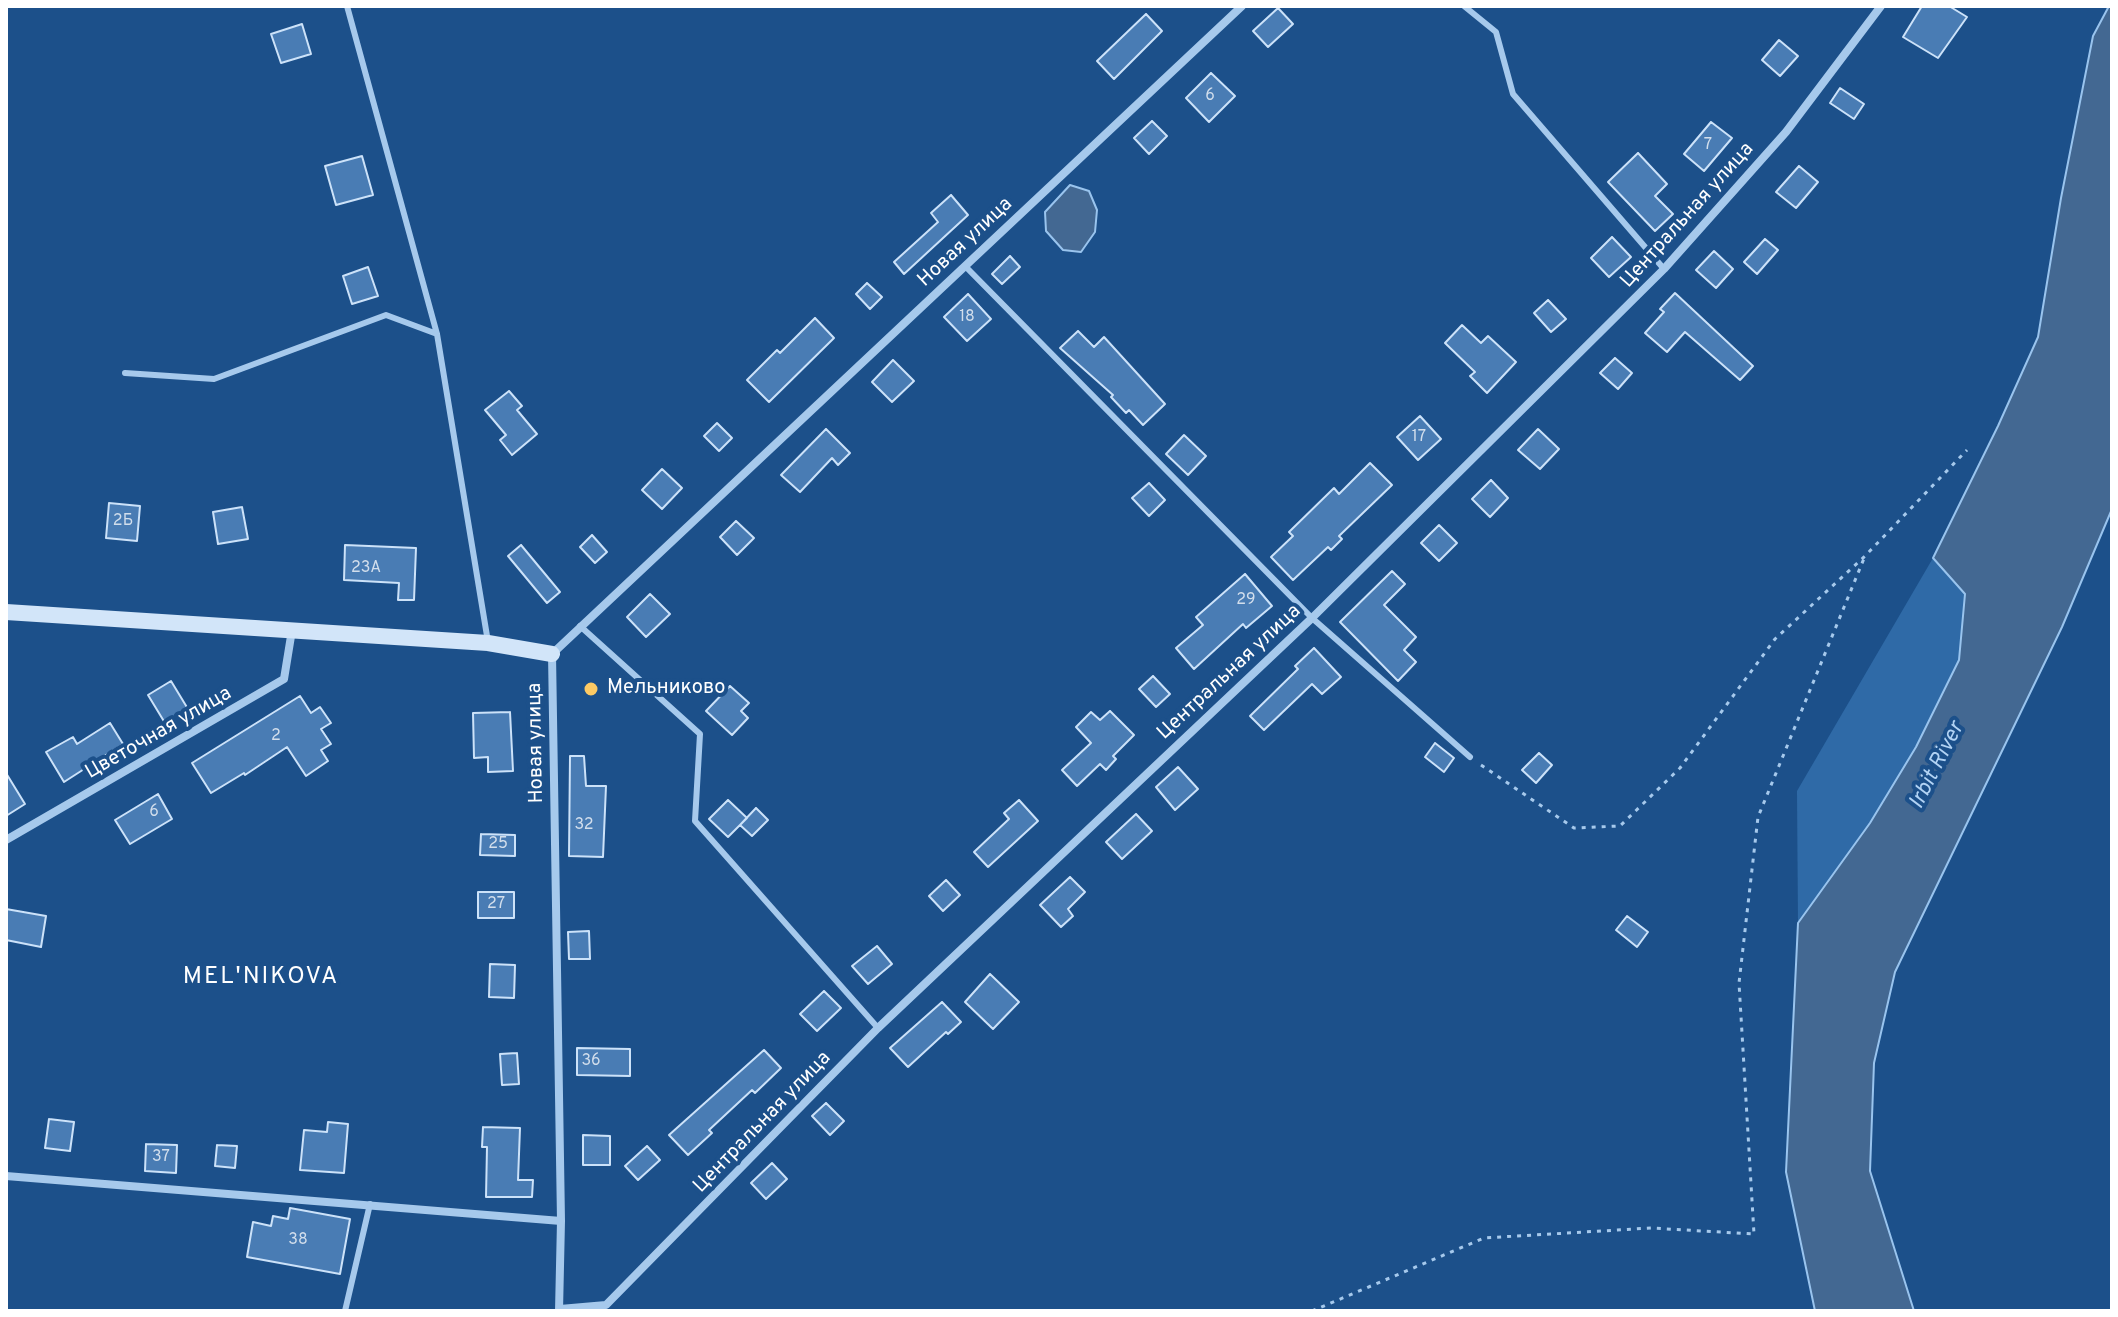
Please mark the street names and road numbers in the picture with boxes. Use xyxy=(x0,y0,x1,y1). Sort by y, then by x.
street label: Центральная улица xyxy=(1616,138,1760,294)
street label: Новая улица xyxy=(914,193,1018,293)
street label: Центральная улица xyxy=(1153,600,1307,746)
street label: Цветочная улица xyxy=(82,682,236,786)
street label: Новая улица xyxy=(524,682,550,804)
street label: Центральная улица xyxy=(689,1047,837,1199)

